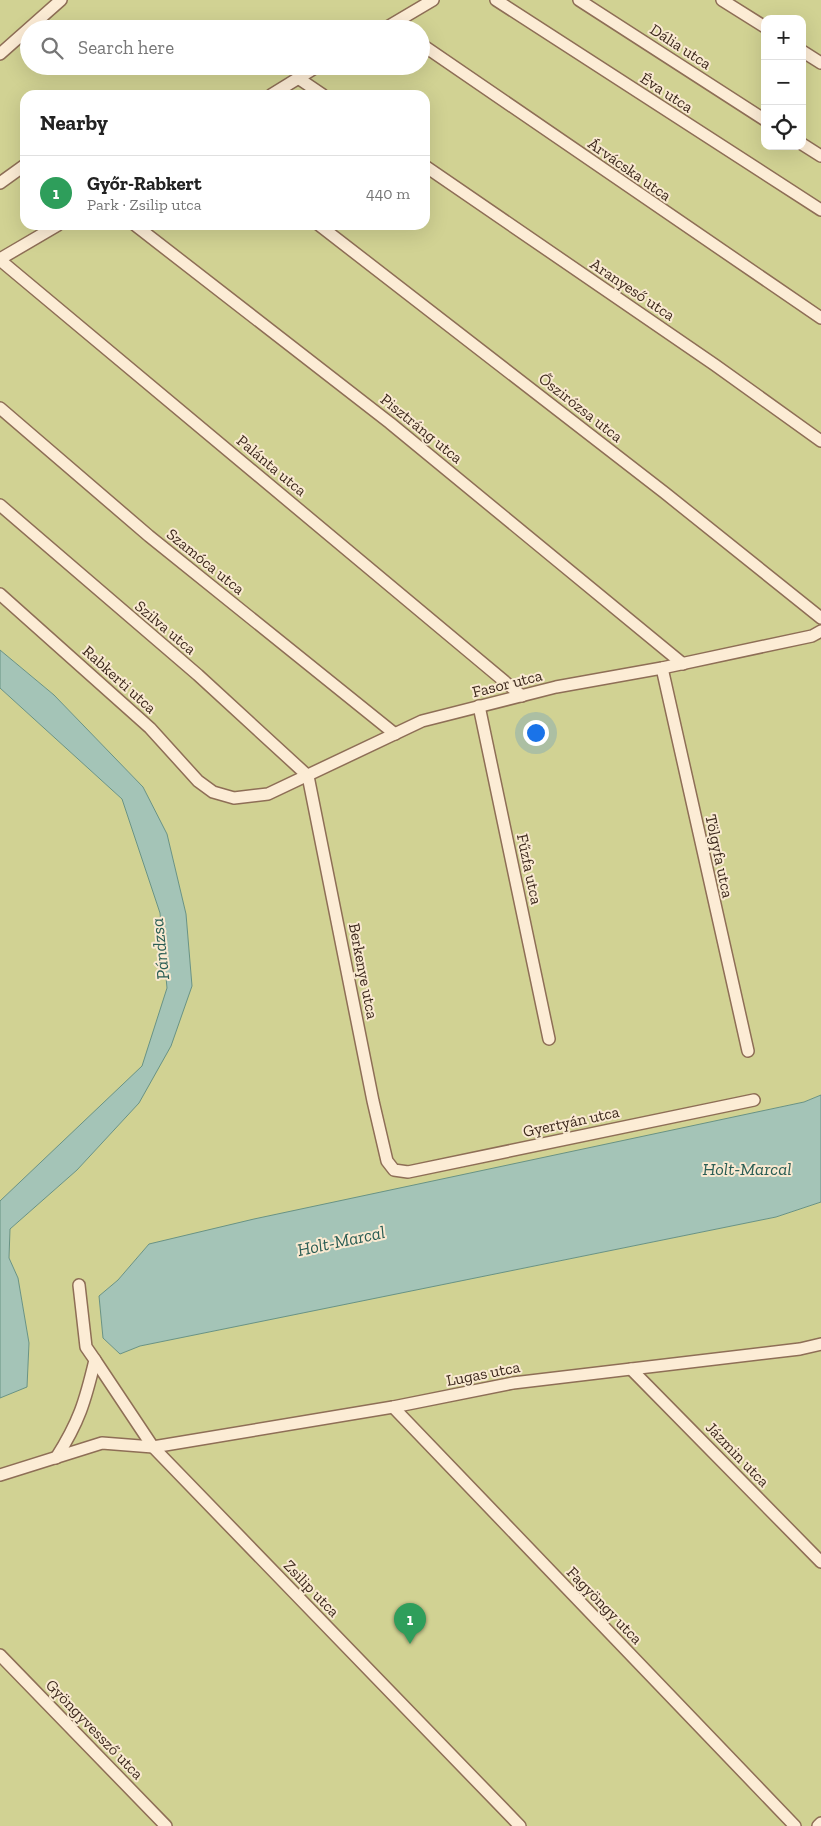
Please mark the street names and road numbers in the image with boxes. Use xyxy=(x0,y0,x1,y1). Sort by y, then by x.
street label: Dália utca xyxy=(647,20,715,73)
street label: Éva utca xyxy=(637,68,697,117)
street label: Árvácska utca xyxy=(585,134,675,205)
street label: Aranyeső utca xyxy=(587,254,679,325)
street label: Őszirózsa utca xyxy=(535,369,627,446)
street label: Pisztráng utca xyxy=(377,390,467,467)
street label: Palánta utca xyxy=(233,431,311,500)
street label: Szamóca utca xyxy=(163,524,249,599)
street label: Szilva utca xyxy=(131,596,200,659)
street label: Rabkerti utca xyxy=(79,641,161,718)
street label: Fasor utca xyxy=(470,666,545,701)
street label: Tölgyfa utca xyxy=(701,813,738,900)
street label: Fűzfa utca xyxy=(513,832,546,906)
street label: Berkenye utca xyxy=(345,922,382,1021)
street label: Gyertyán utca xyxy=(521,1102,621,1141)
street label: Lugas utca xyxy=(445,1357,522,1390)
street label: Jázmin utca xyxy=(702,1418,774,1491)
street label: Zsilip utca xyxy=(280,1556,344,1621)
street label: Fagyöngy utca xyxy=(563,1562,647,1648)
street label: Gyöngyvessző utca xyxy=(42,1675,148,1784)

